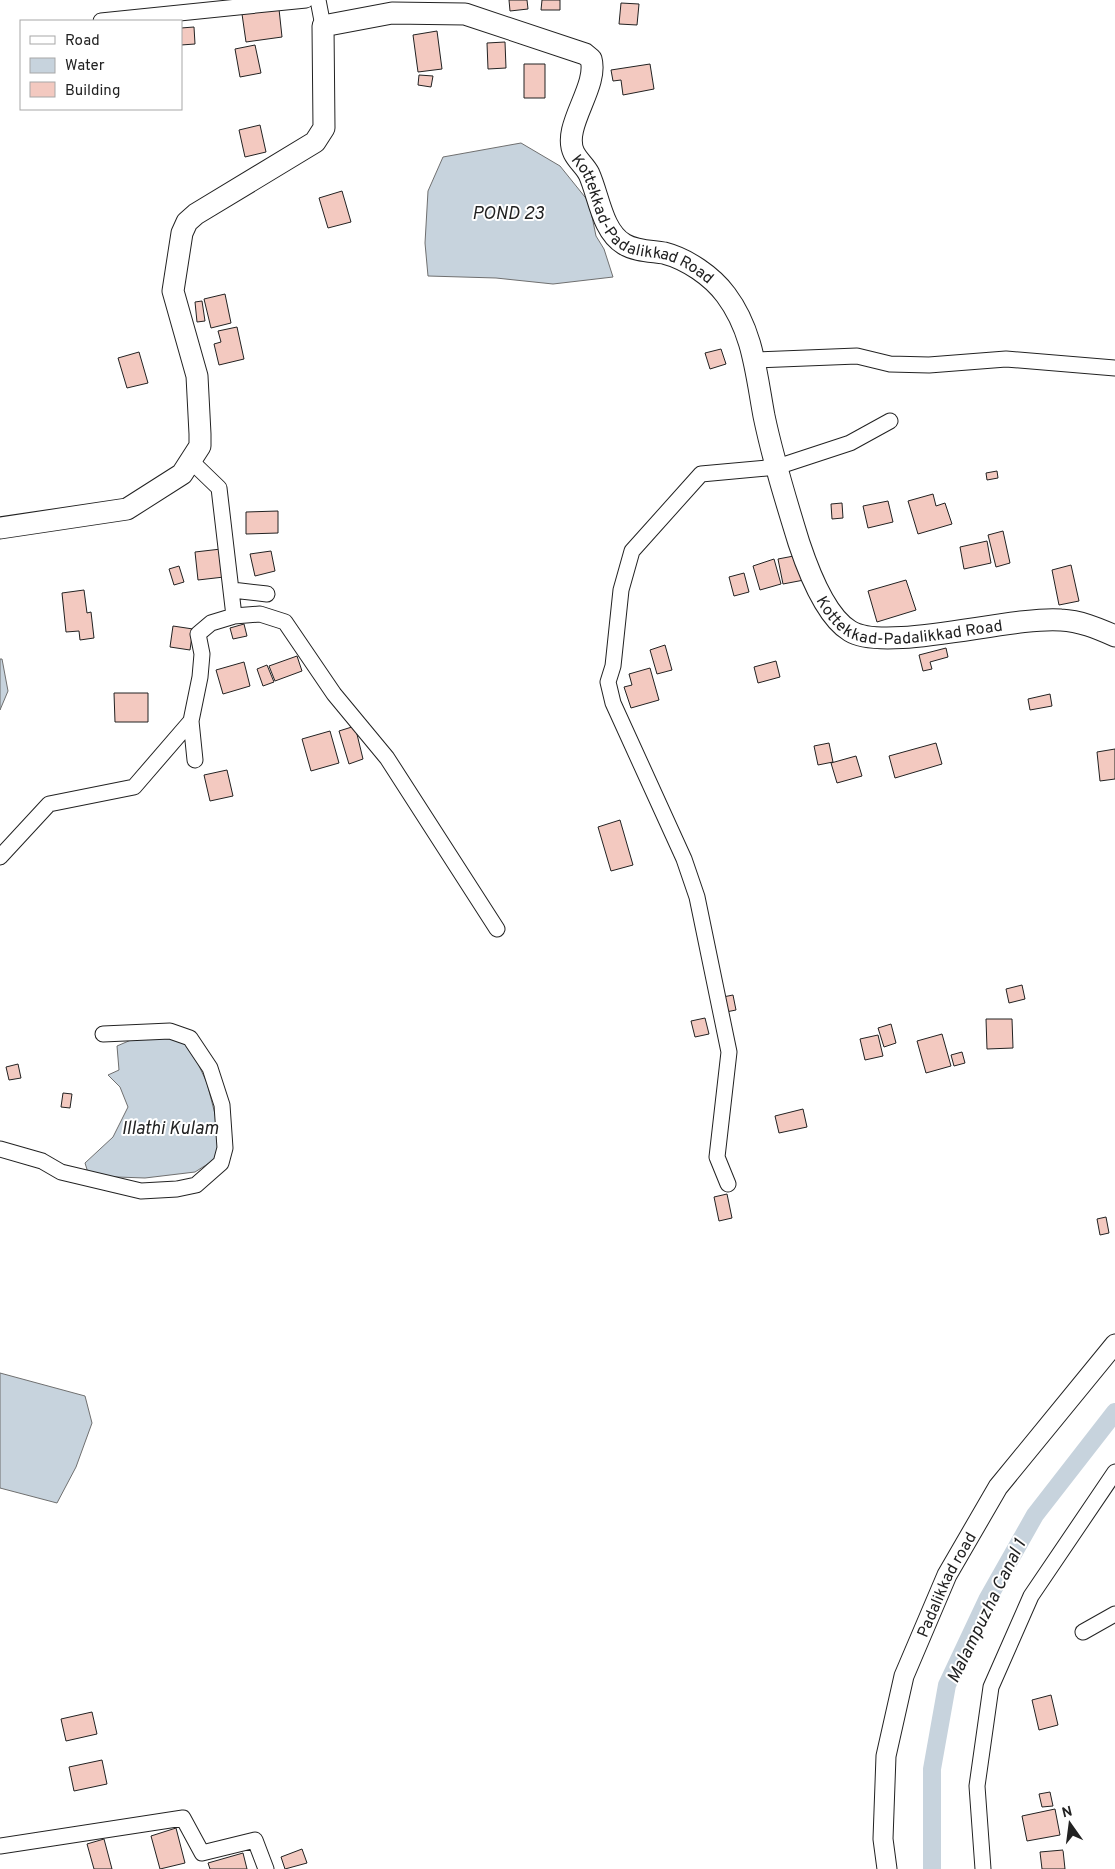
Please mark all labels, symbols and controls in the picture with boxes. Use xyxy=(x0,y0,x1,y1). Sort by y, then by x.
legend xyxy=(20,20,182,110)
text: Road xyxy=(65,32,100,51)
text: Water xyxy=(65,57,105,76)
text: Building xyxy=(65,82,120,101)
street label: Kottekkad-Padalikkad Road xyxy=(566,151,717,289)
water label: POND 23 xyxy=(472,203,545,226)
street label: Kottekkad-Padalikkad Road xyxy=(811,593,1004,650)
water label: Illathi Kulam xyxy=(122,1118,219,1141)
street label: Padalikkad road xyxy=(914,1529,982,1641)
water label: Malampuzha Canal 1 xyxy=(943,1535,1033,1687)
north arrow xyxy=(1045,1799,1095,1849)
text: N xyxy=(1060,1803,1074,1822)

